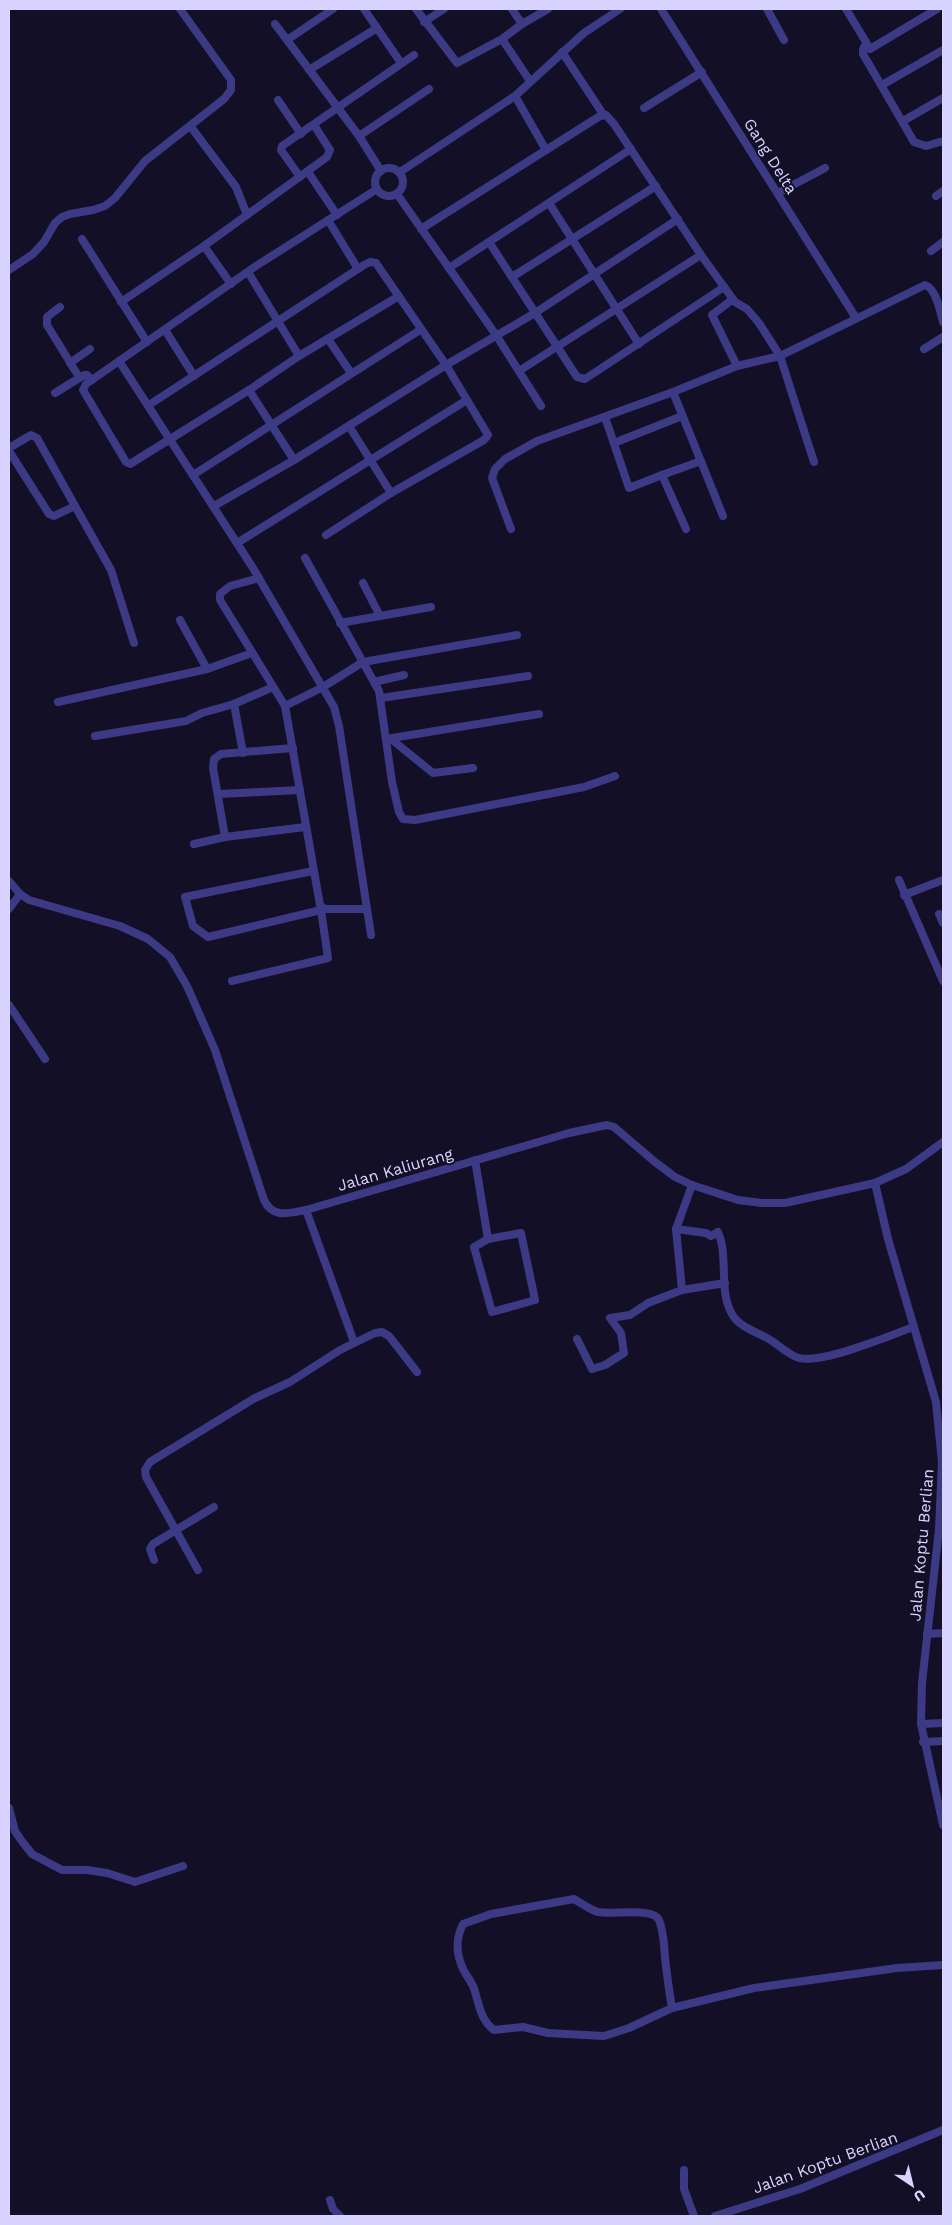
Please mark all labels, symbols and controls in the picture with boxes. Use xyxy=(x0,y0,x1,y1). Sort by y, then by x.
street label: Gang Delta xyxy=(740,115,801,198)
street label: Jalan Kaliurang xyxy=(335,1144,456,1195)
street label: Jalan Koptu Berlian xyxy=(905,1468,938,1622)
street label: Jalan Koptu Berlian xyxy=(750,2127,900,2198)
north arrow xyxy=(887,2160,937,2210)
text: U xyxy=(911,2186,928,2205)

